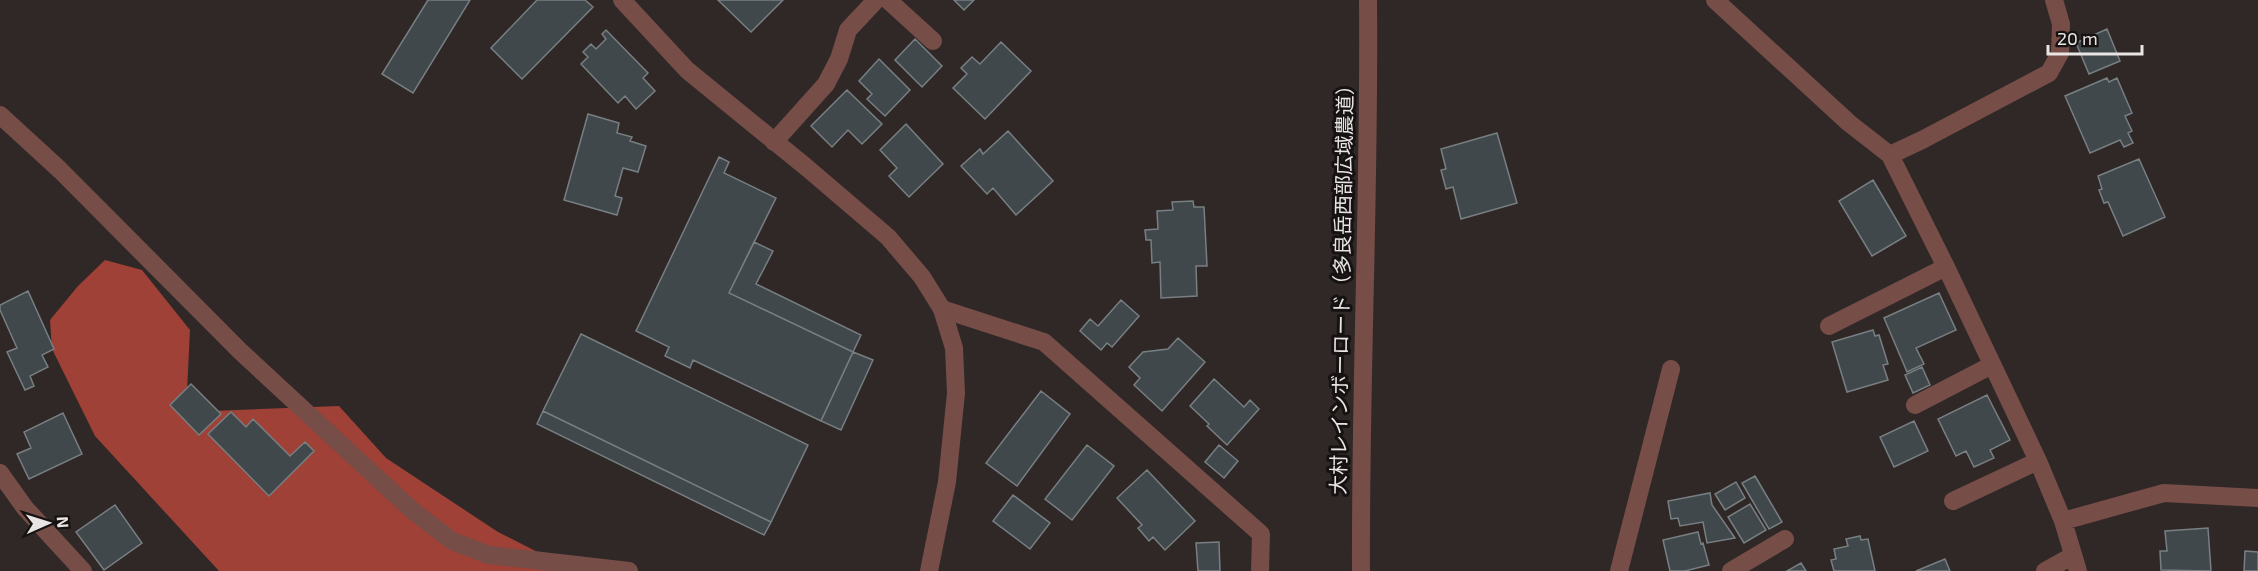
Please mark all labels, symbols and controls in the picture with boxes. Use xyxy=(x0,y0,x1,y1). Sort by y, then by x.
scale bar xyxy=(2048,18,2142,56)
text: 20 m xyxy=(2057,27,2098,49)
street label: 大村レインボーロード（多良岳西部広域農道） xyxy=(1325,75,1357,495)
north arrow xyxy=(18,493,78,553)
text: N xyxy=(54,516,73,528)

